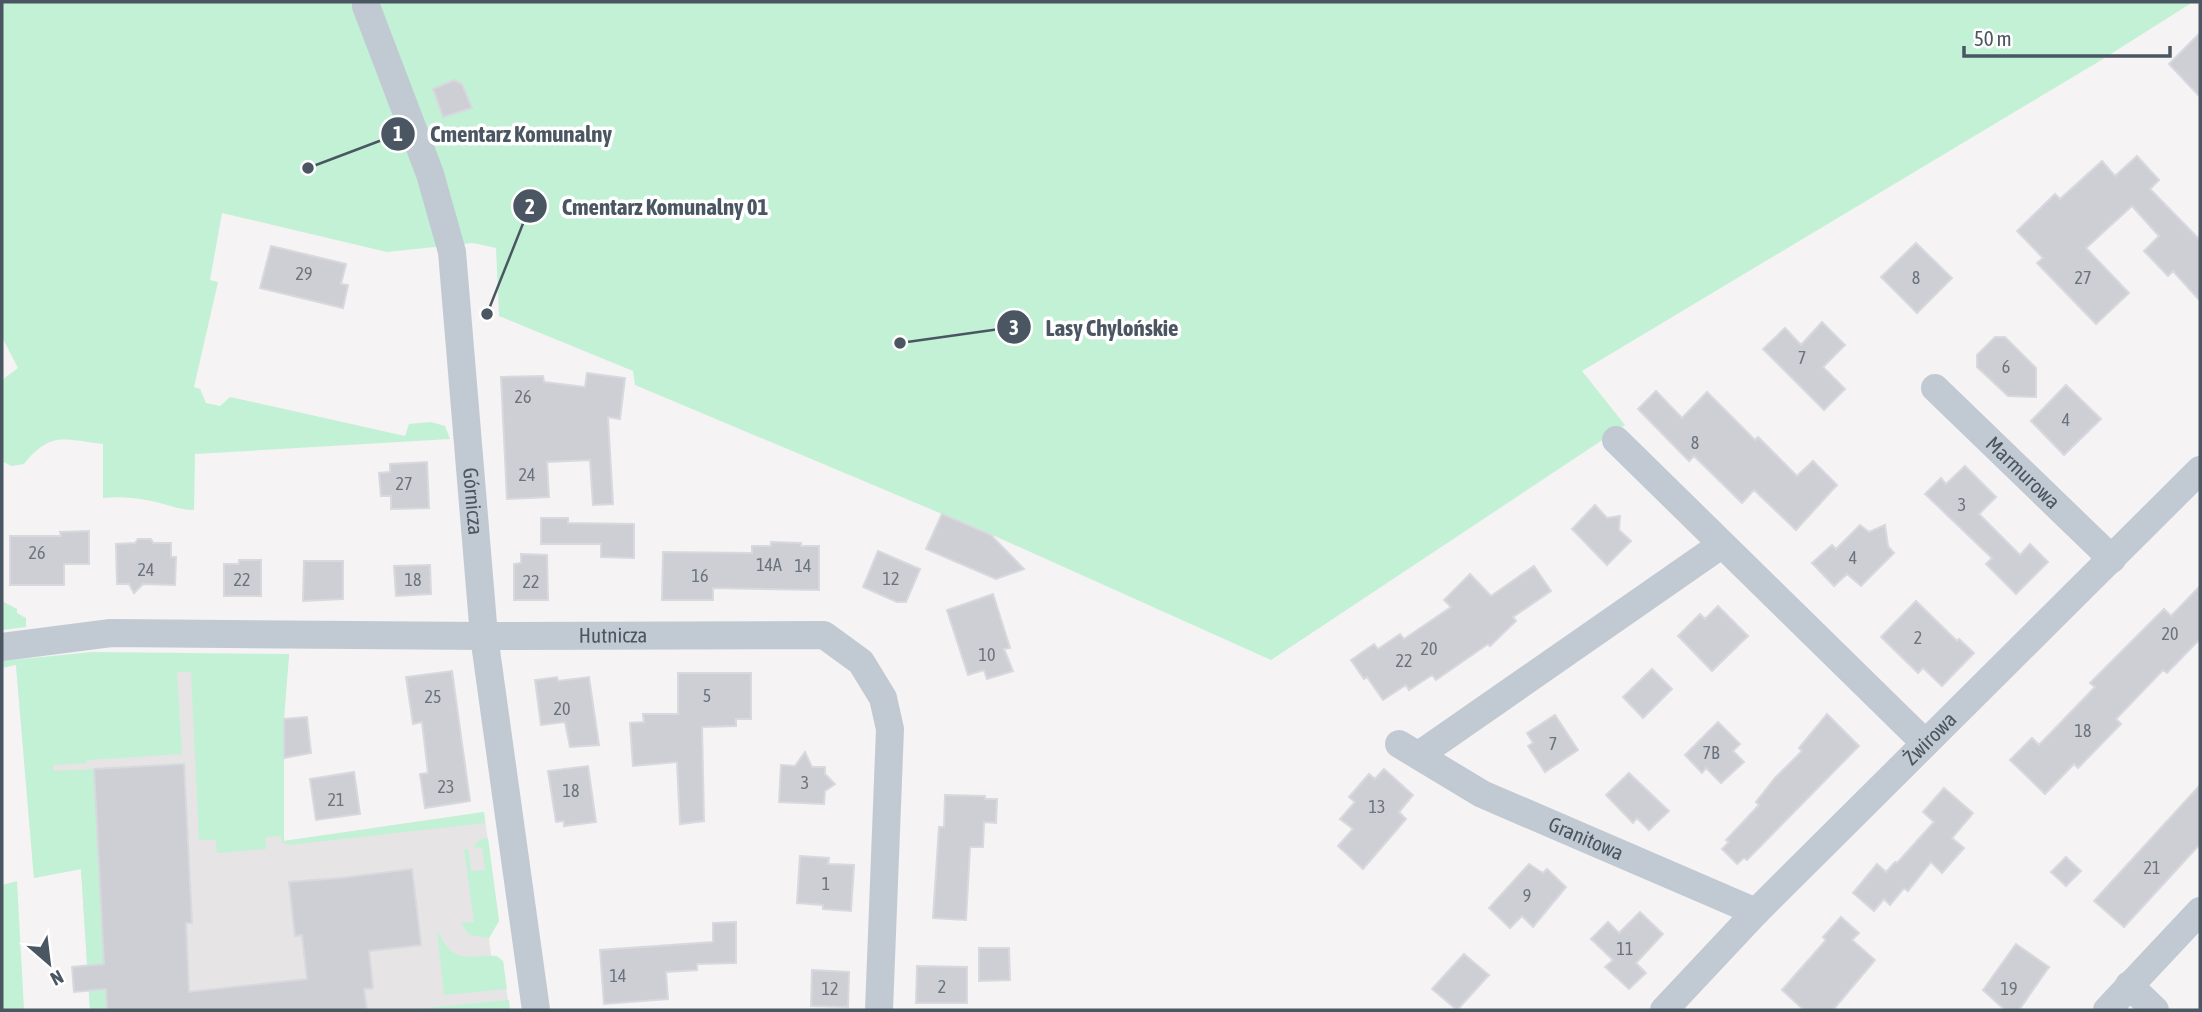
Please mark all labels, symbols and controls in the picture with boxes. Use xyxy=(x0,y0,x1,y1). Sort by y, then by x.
scale bar xyxy=(1964,14,2170,58)
text: 50 m xyxy=(1974,26,2012,50)
callout: Cmentarz Komunalny xyxy=(381,112,626,156)
text: 1 xyxy=(393,121,403,145)
text: Cmentarz Komunalny xyxy=(430,121,612,147)
callout: Cmentarz Komunalny 01 xyxy=(512,184,782,228)
text: 2 xyxy=(525,194,535,218)
text: Cmentarz Komunalny 01 xyxy=(562,194,769,220)
house number: 29 xyxy=(296,263,312,284)
house number: 8 xyxy=(1912,267,1920,288)
house number: 27 xyxy=(2075,267,2091,288)
callout: Lasy Chylońskie xyxy=(996,305,1192,349)
text: 3 xyxy=(1009,315,1019,339)
text: Lasy Chylońskie xyxy=(1045,315,1179,341)
house number: 7 xyxy=(1798,347,1806,368)
house number: 6 xyxy=(2002,356,2010,377)
house number: 26 xyxy=(515,386,531,407)
house number: 4 xyxy=(2062,409,2070,430)
street label: Marmurowa xyxy=(1982,431,2065,513)
house number: 8 xyxy=(1691,432,1699,453)
house number: 24 xyxy=(519,464,535,485)
street label: Górnicza xyxy=(459,467,489,536)
house number: 27 xyxy=(396,473,412,494)
house number: 3 xyxy=(1958,494,1966,515)
house number: 26 xyxy=(29,542,45,563)
house number: 4 xyxy=(1849,547,1857,568)
house number: 14A xyxy=(756,554,782,575)
house number: 14 xyxy=(795,555,811,576)
house number: 24 xyxy=(138,559,154,580)
house number: 16 xyxy=(692,565,708,586)
house number: 12 xyxy=(883,568,899,589)
house number: 22 xyxy=(234,569,250,590)
house number: 18 xyxy=(405,569,421,590)
house number: 22 xyxy=(523,571,539,592)
street label: Hutnicza xyxy=(579,623,647,647)
house number: 20 xyxy=(2162,623,2178,644)
house number: 2 xyxy=(1914,627,1922,648)
house number: 20 xyxy=(1421,638,1437,659)
house number: 10 xyxy=(979,644,995,665)
house number: 22 xyxy=(1396,650,1412,671)
house number: 5 xyxy=(703,685,711,706)
house number: 25 xyxy=(425,686,441,707)
house number: 20 xyxy=(554,698,570,719)
street label: Żwirowa xyxy=(1898,707,1961,769)
house number: 18 xyxy=(2075,720,2091,741)
house number: 7 xyxy=(1549,733,1557,754)
house number: 7B xyxy=(1703,742,1720,763)
house number: 3 xyxy=(801,772,809,793)
house number: 23 xyxy=(438,776,454,797)
house number: 18 xyxy=(563,780,579,801)
house number: 21 xyxy=(328,789,344,810)
house number: 13 xyxy=(1369,796,1385,817)
street label: Granitowa xyxy=(1545,811,1627,865)
house number: 21 xyxy=(2144,857,2160,878)
house number: 1 xyxy=(822,873,830,894)
house number: 9 xyxy=(1523,885,1531,906)
north arrow xyxy=(14,928,84,998)
house number: 11 xyxy=(1617,938,1633,959)
house number: 14 xyxy=(610,965,626,986)
text: N xyxy=(47,966,67,990)
house number: 2 xyxy=(938,976,946,997)
house number: 12 xyxy=(822,978,838,999)
house number: 19 xyxy=(2001,978,2017,999)

